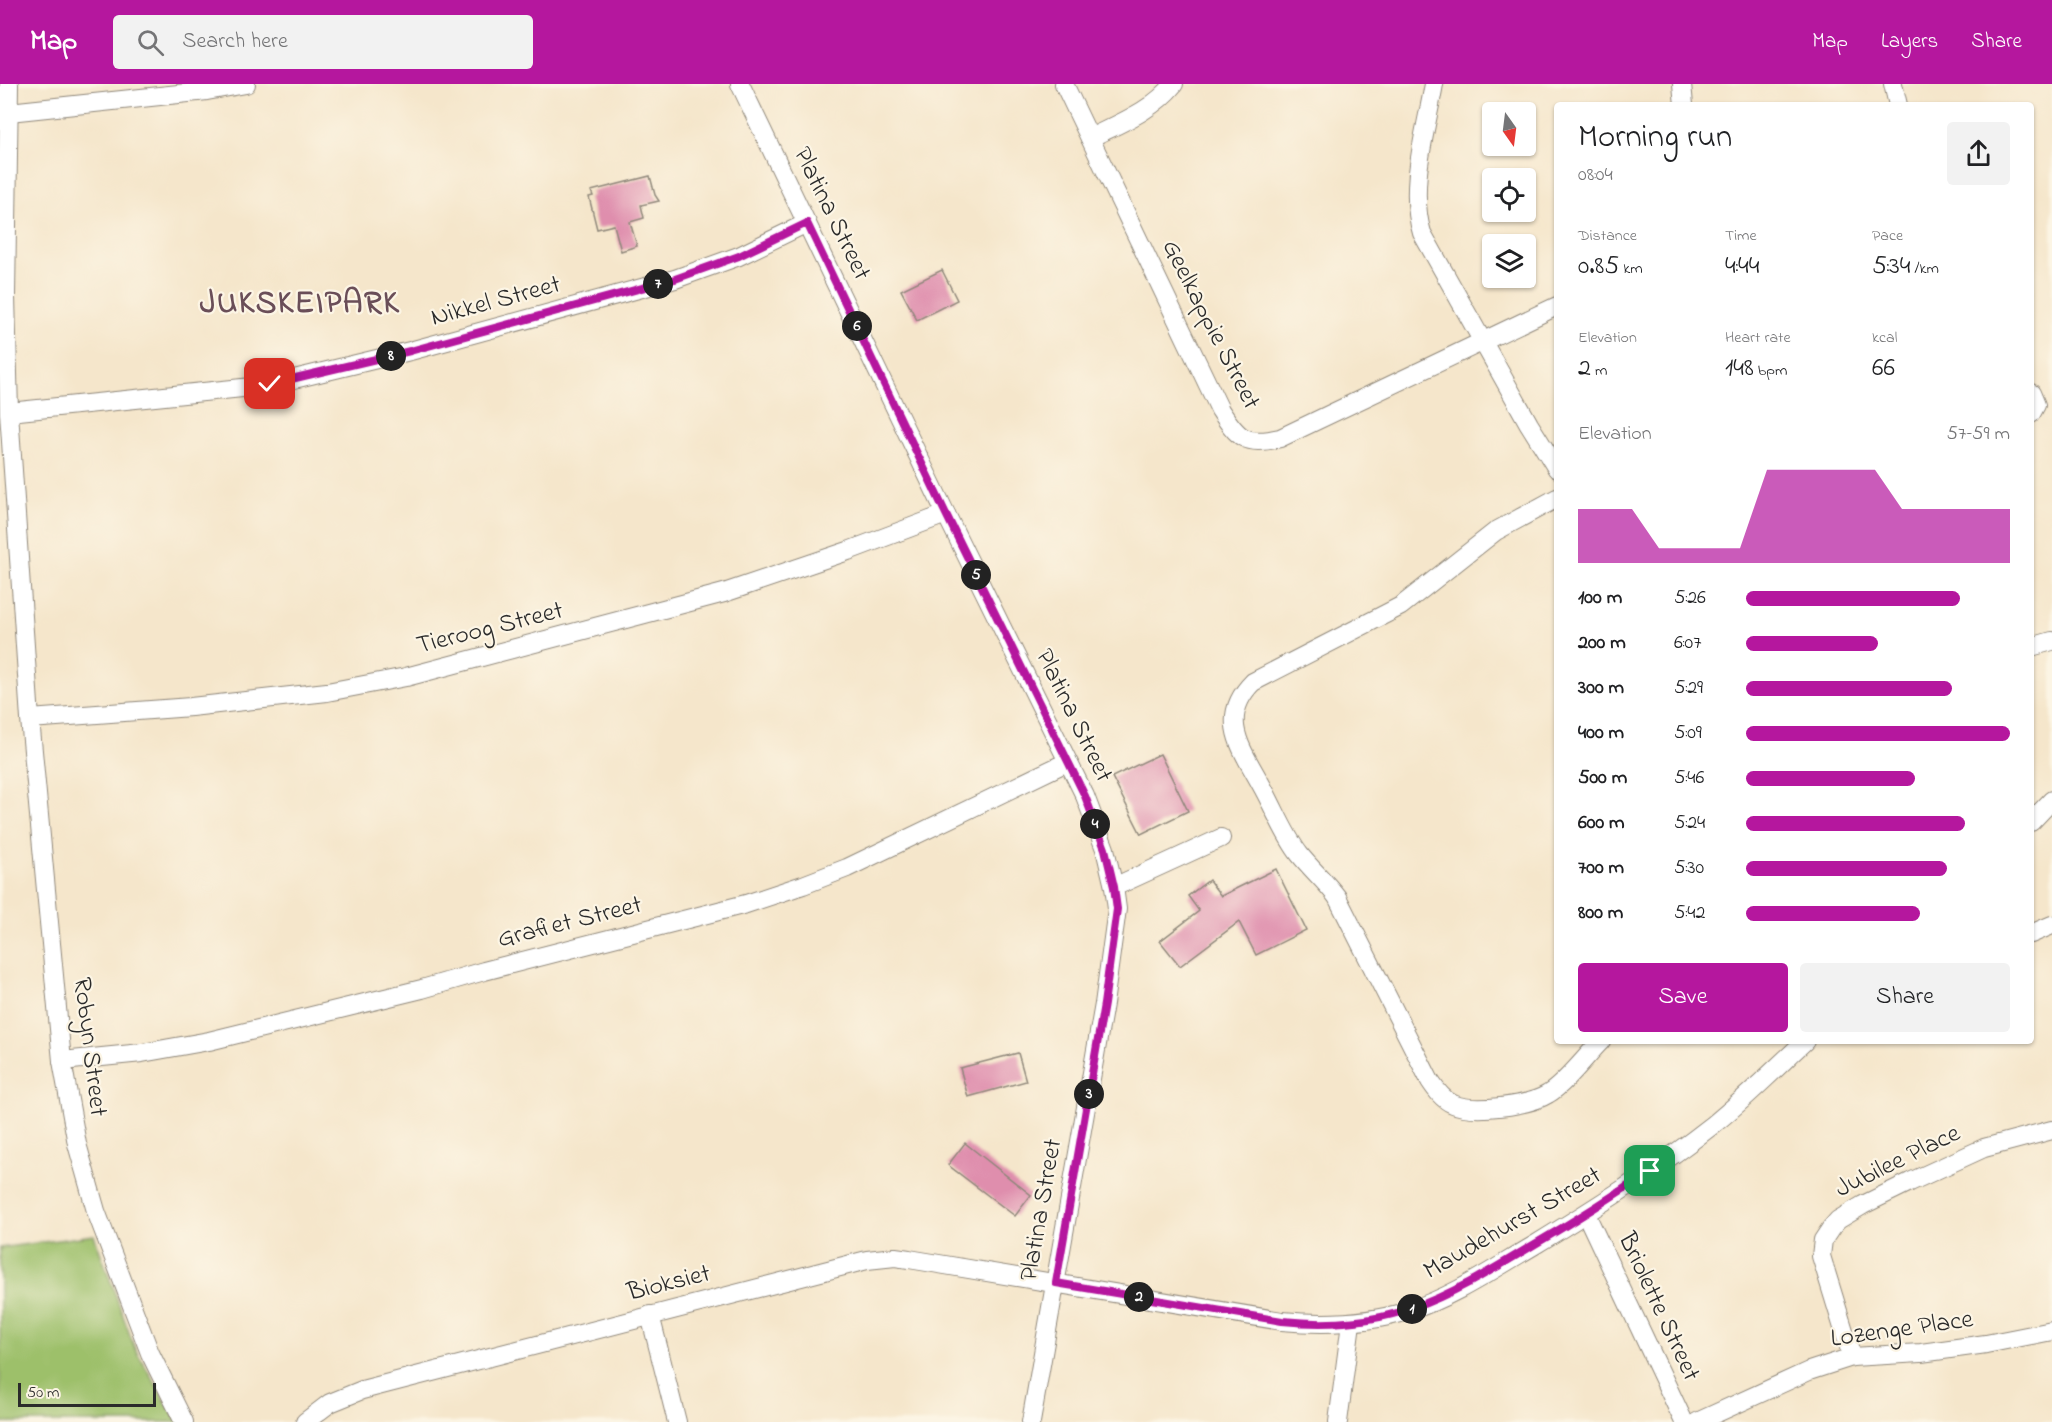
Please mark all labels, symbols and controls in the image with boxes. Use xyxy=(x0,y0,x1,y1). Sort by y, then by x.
search box xyxy=(113,15,533,69)
text: Map xyxy=(30,22,77,63)
icon: search xyxy=(134,26,167,59)
text: Search here xyxy=(182,26,288,58)
text: Map xyxy=(1812,27,1848,57)
text: Layers xyxy=(1881,27,1938,57)
text: Share xyxy=(1971,27,2022,57)
north arrow xyxy=(1482,102,1536,156)
map controls xyxy=(1482,102,1536,288)
text: Morning run xyxy=(1578,114,1732,162)
button: share xyxy=(1947,122,2010,185)
street label: Platina Street xyxy=(782,141,880,287)
text: 08:04 xyxy=(1578,161,1613,190)
button: locate xyxy=(1482,168,1536,222)
text: Distance xyxy=(1578,224,1637,248)
text: Time xyxy=(1725,224,1757,248)
text: Pace xyxy=(1872,224,1903,248)
street label: Geelkappie Street xyxy=(1151,233,1269,417)
button: layers xyxy=(1482,234,1536,288)
text: 0.85 xyxy=(1578,248,1619,286)
text: 4:44 xyxy=(1725,248,1759,286)
text: 5:34 xyxy=(1872,248,1911,286)
text: km xyxy=(1619,257,1643,281)
text: /km xyxy=(1911,257,1939,281)
street label: Nikkel Street xyxy=(427,266,565,338)
pin: 7 xyxy=(643,269,673,299)
text: 7 xyxy=(655,272,661,296)
district label: JUKSKEIPARK xyxy=(200,281,400,328)
pin: 6 xyxy=(842,311,872,341)
text: 6 xyxy=(853,314,861,338)
text: Elevation xyxy=(1578,326,1637,350)
text: Heart rate xyxy=(1725,326,1791,350)
text: kcal xyxy=(1872,326,1897,350)
pin: 8 xyxy=(376,341,406,371)
text: 8 xyxy=(388,344,394,368)
text: 2 xyxy=(1578,350,1591,388)
text: 148 xyxy=(1725,350,1754,388)
text: 66 xyxy=(1872,350,1895,388)
pin xyxy=(244,358,295,409)
text: m xyxy=(1591,359,1607,383)
text: bpm xyxy=(1754,359,1787,383)
icon: check xyxy=(253,367,286,400)
text: Elevation xyxy=(1578,420,1652,449)
text: 57–59 m xyxy=(1947,420,2010,449)
pin: 5 xyxy=(961,560,991,590)
text: 5 xyxy=(971,563,981,587)
text: 100 m xyxy=(1578,584,1622,613)
text: 5:26 xyxy=(1674,584,1706,613)
street label: Tieroog Street xyxy=(413,592,568,666)
text: 200 m xyxy=(1578,629,1626,658)
text: 6:07 xyxy=(1674,629,1701,658)
street label: Platina Street xyxy=(1024,643,1122,789)
text: 300 m xyxy=(1578,674,1624,703)
text: 5:29 xyxy=(1674,674,1703,703)
text: 400 m xyxy=(1578,719,1624,748)
text: 5:09 xyxy=(1674,719,1702,748)
text: 500 m xyxy=(1578,764,1627,793)
text: 5:46 xyxy=(1674,764,1704,793)
pin: 4 xyxy=(1080,809,1110,839)
text: 600 m xyxy=(1578,809,1625,838)
text: 5:24 xyxy=(1674,809,1705,838)
text: 4 xyxy=(1092,812,1098,836)
text: 700 m xyxy=(1578,854,1624,883)
text: 5:30 xyxy=(1674,854,1704,883)
street label: Grafiet Street xyxy=(494,887,646,959)
text: 800 m xyxy=(1578,899,1623,928)
text: 5:42 xyxy=(1674,899,1705,928)
button: Save xyxy=(1578,963,1788,1032)
button: Share xyxy=(1800,963,2010,1032)
street label: Robyn Street xyxy=(62,975,116,1119)
pin: 3 xyxy=(1074,1079,1104,1109)
text: 3 xyxy=(1086,1082,1092,1106)
street label: Jubilee Place xyxy=(1829,1115,1967,1209)
street label: Platina Street xyxy=(1011,1135,1073,1284)
pin xyxy=(1624,1145,1675,1196)
icon: arrive xyxy=(1633,1154,1666,1187)
street label: Maudehurst Street xyxy=(1417,1157,1609,1290)
street label: Briolette Street xyxy=(1607,1225,1709,1388)
street label: Bioksiet xyxy=(622,1255,715,1313)
pin: 2 xyxy=(1124,1282,1154,1312)
text: 2 xyxy=(1135,1285,1143,1309)
pin: 1 xyxy=(1397,1294,1427,1324)
text: 1 xyxy=(1409,1297,1415,1321)
street label: Lozenge Place xyxy=(1828,1301,1976,1359)
scale bar xyxy=(18,1380,156,1408)
text: 50 m xyxy=(27,1381,59,1405)

